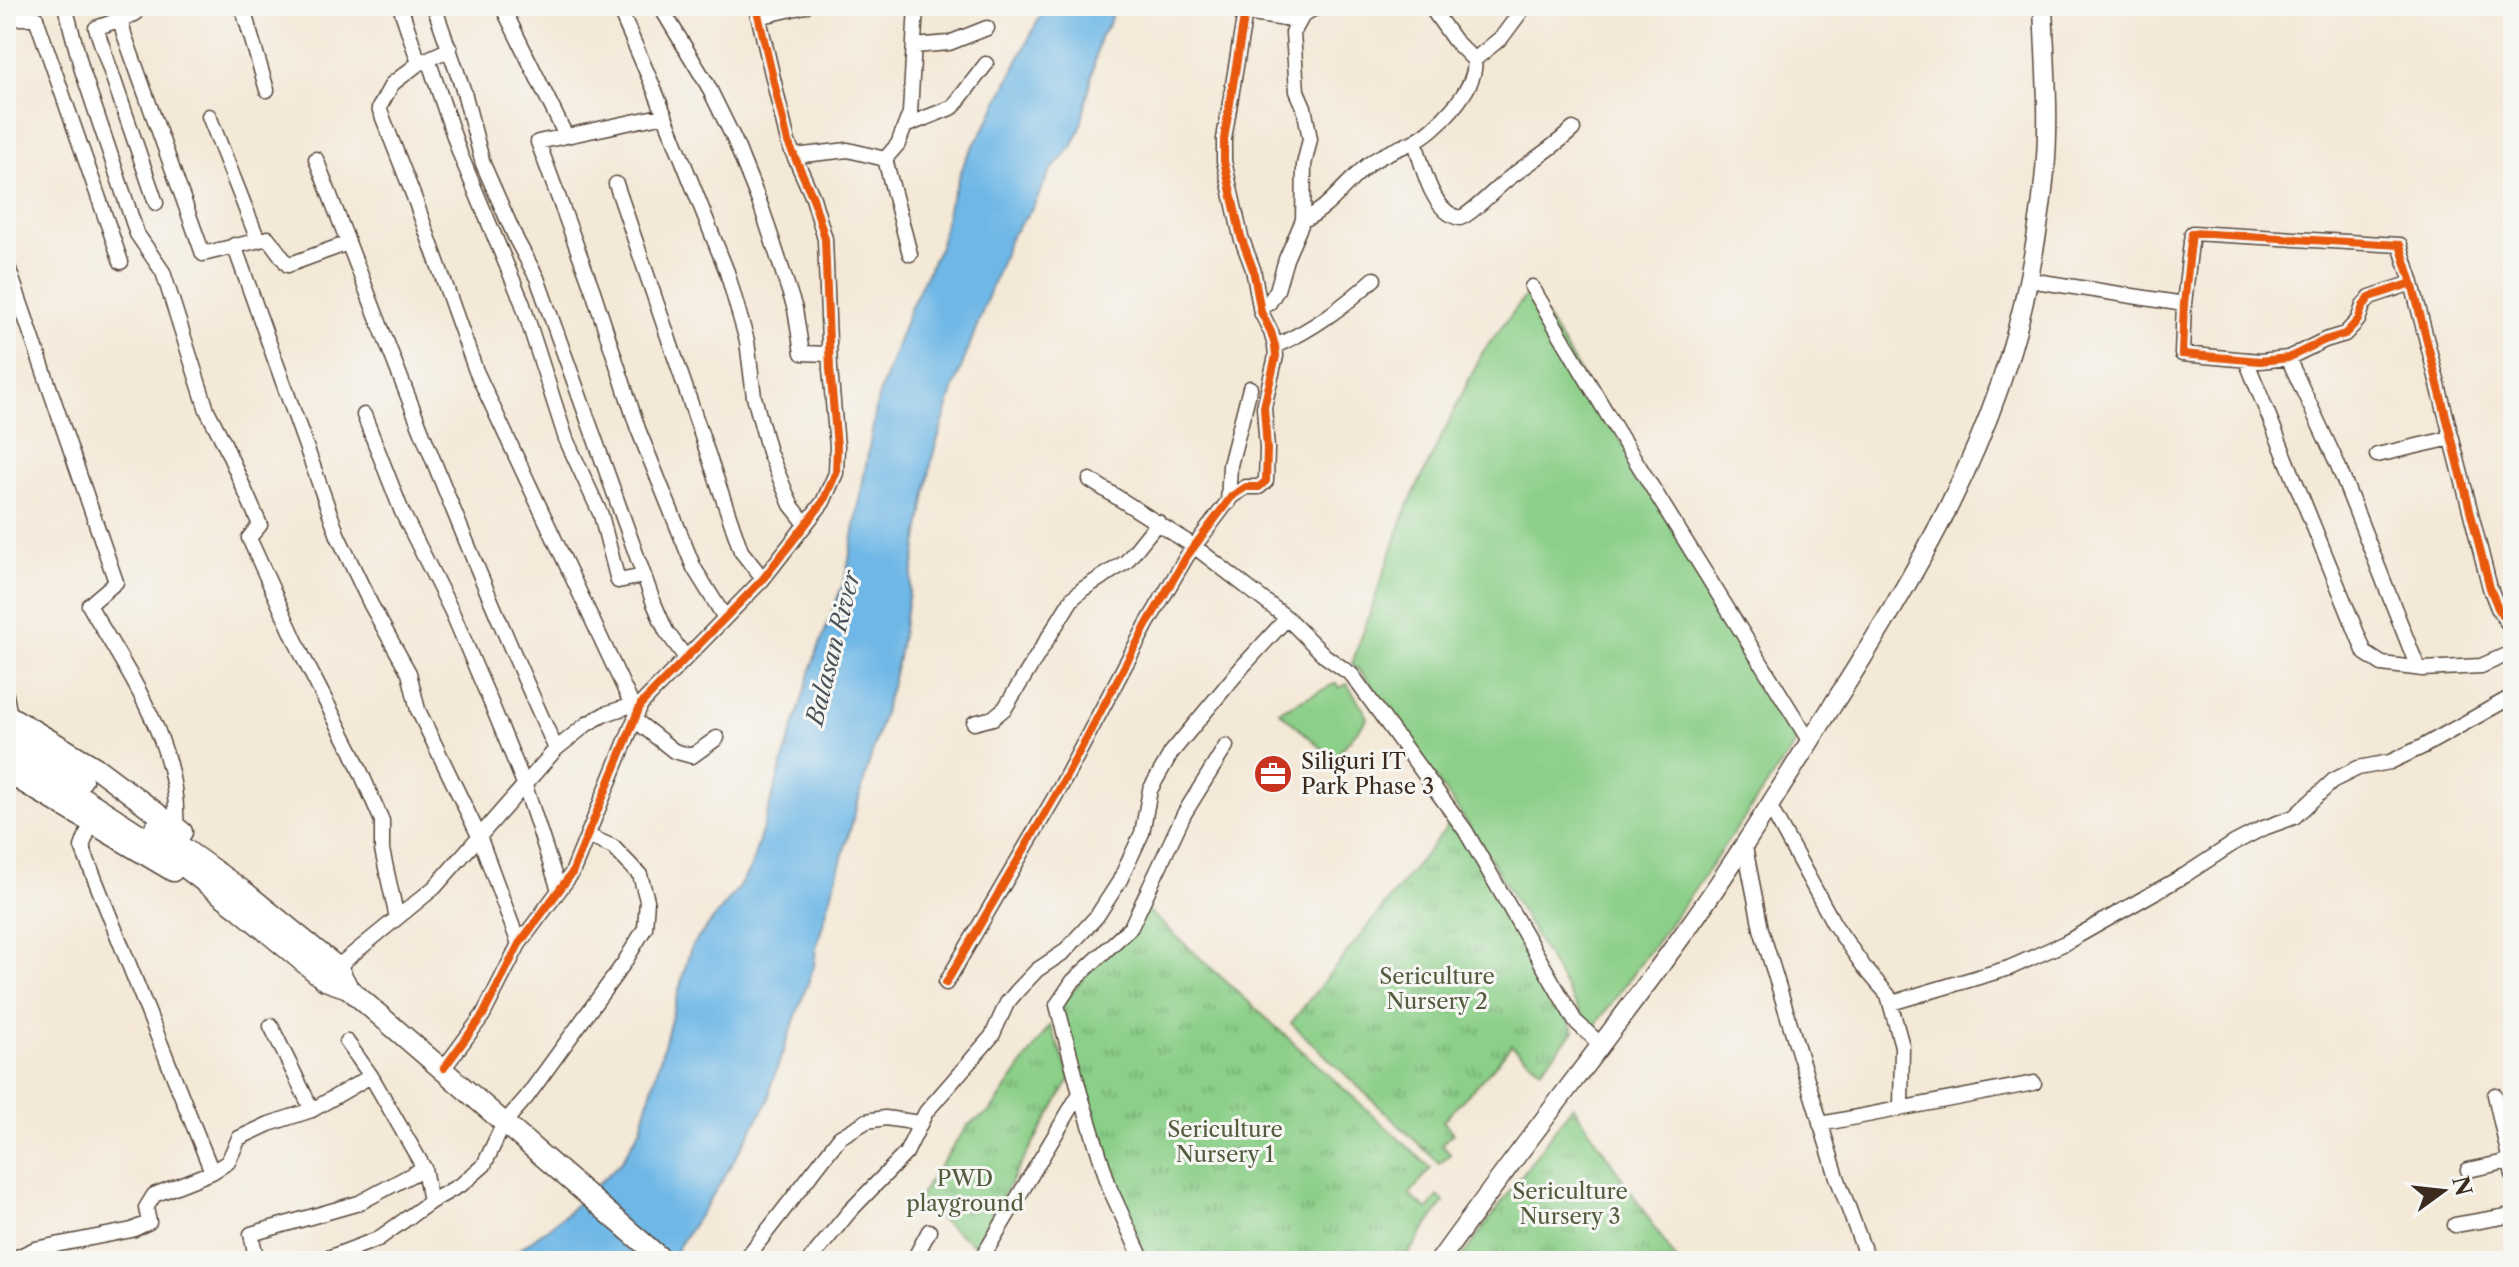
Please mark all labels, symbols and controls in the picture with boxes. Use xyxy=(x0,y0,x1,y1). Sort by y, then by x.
water label: Balasan River xyxy=(799,566,867,730)
place label: Siliguri IT Park Phase 3 xyxy=(1301,748,1434,800)
office icon: Siliguri IT Park Phase 3 xyxy=(1252,753,1294,795)
park label: Sericulture Nursery 2 xyxy=(1379,963,1495,1015)
park label: Sericulture Nursery 1 xyxy=(1167,1116,1283,1168)
north arrow xyxy=(2403,1151,2483,1231)
park label: PWD playground xyxy=(906,1165,1024,1217)
text: N xyxy=(2446,1173,2477,1199)
park label: Sericulture Nursery 3 xyxy=(1512,1178,1628,1230)

